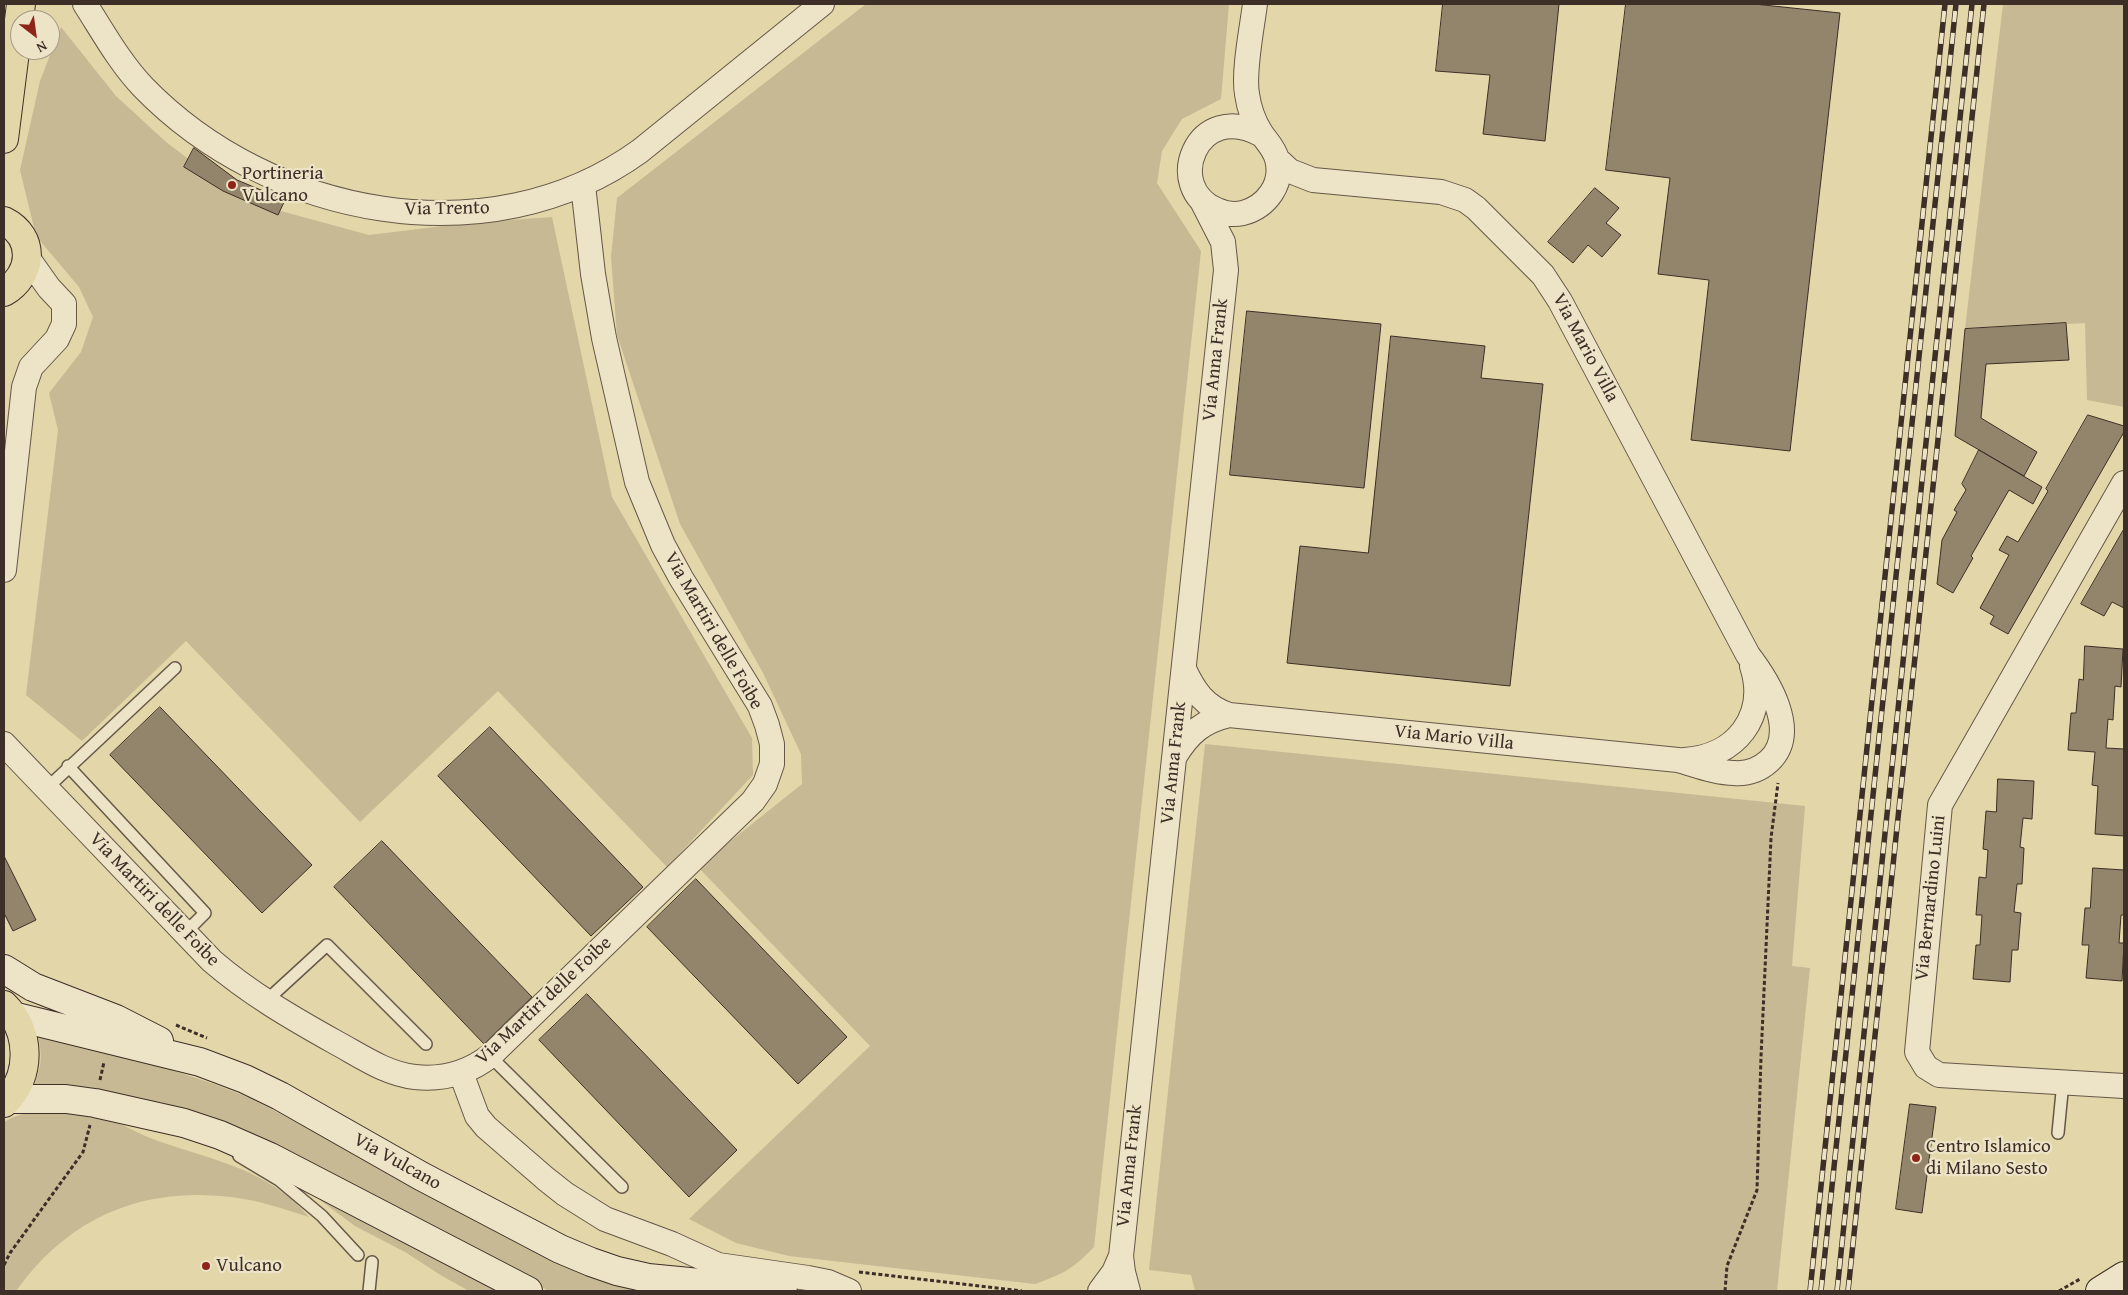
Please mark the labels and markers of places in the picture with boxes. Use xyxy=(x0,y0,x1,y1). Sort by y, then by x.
place label: Portineria Vulcano xyxy=(242,163,324,207)
marker: Portineria Vulcano xyxy=(226,179,238,191)
place label: Centro Islamico di Milano Sesto xyxy=(1926,1136,2051,1180)
marker: Centro Islamico di Milano Sesto xyxy=(1910,1152,1922,1164)
place label: Vulcano xyxy=(216,1255,282,1277)
marker: Vulcano xyxy=(200,1260,212,1272)

